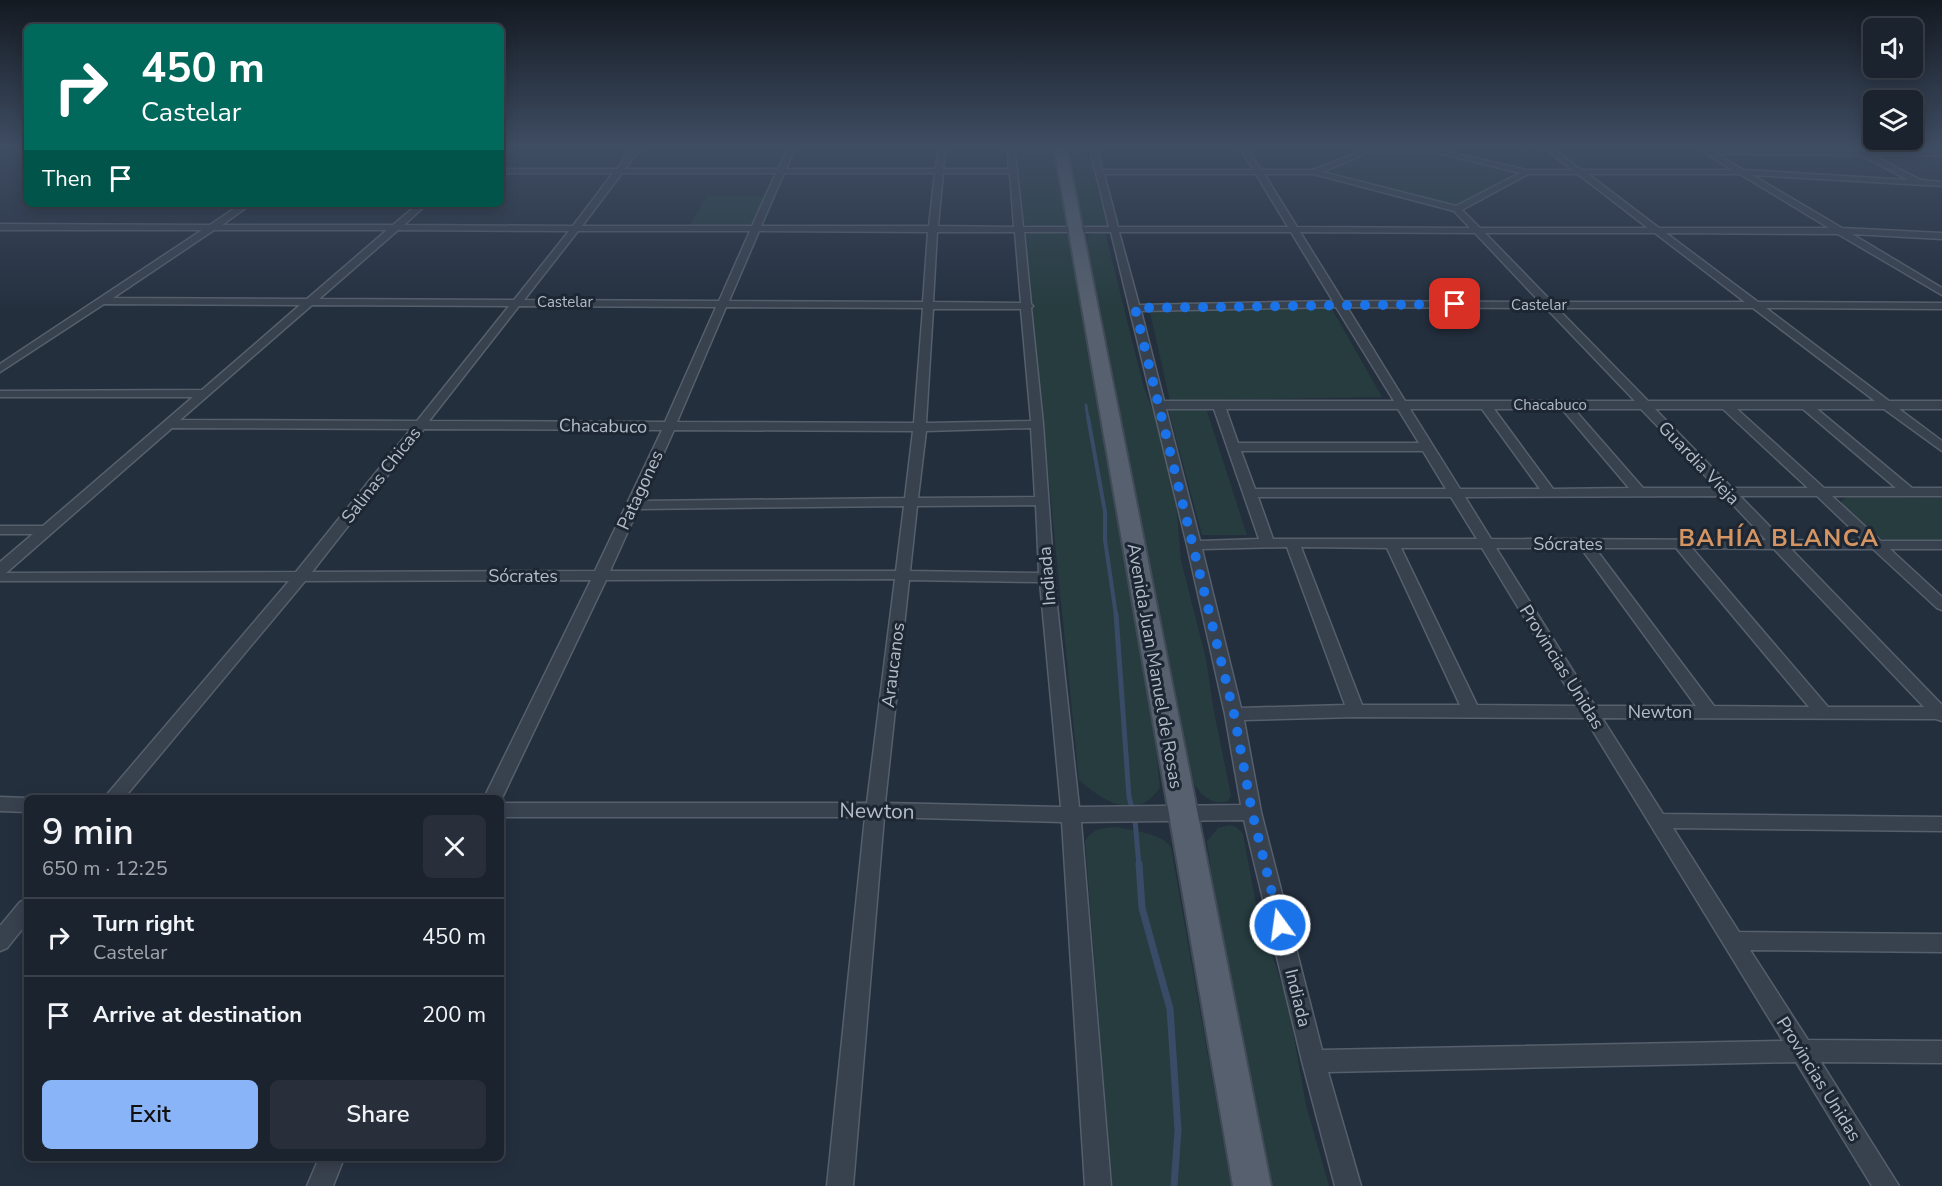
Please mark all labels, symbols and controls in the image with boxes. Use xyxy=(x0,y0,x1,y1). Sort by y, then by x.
map controls xyxy=(1863,18,1923,150)
button: sound xyxy=(1863,18,1923,78)
text: 450 m xyxy=(141,40,265,97)
icon: right xyxy=(42,48,120,126)
button: layers xyxy=(1863,90,1923,150)
text: Castelar xyxy=(141,94,242,131)
icon: arrive xyxy=(104,162,137,195)
text: Then xyxy=(42,164,92,194)
pin xyxy=(1429,278,1480,329)
icon: arrive xyxy=(1438,287,1471,320)
street label: Castelar xyxy=(537,292,594,312)
street label: Castelar xyxy=(1511,295,1568,315)
street label: Chacabuco xyxy=(1513,395,1587,415)
street label: Chacabuco xyxy=(559,413,647,439)
street label: Guardia Vieja xyxy=(1653,416,1745,510)
street label: Salinas Chicas xyxy=(336,422,426,528)
street label: Patagones xyxy=(611,446,669,534)
district label: BAHÍA BLANCA xyxy=(1678,522,1880,554)
street label: Sócrates xyxy=(1533,532,1603,556)
street label: Avenida Juan Manuel de Rosas xyxy=(1122,541,1188,791)
street label: Indiada xyxy=(1032,546,1062,606)
street label: Sócrates xyxy=(488,564,558,588)
street label: Provincias Unidas xyxy=(1514,600,1610,734)
street label: Araucanos xyxy=(876,621,910,709)
street label: Newton xyxy=(1628,700,1692,724)
street label: Newton xyxy=(839,796,915,826)
text: 9 min xyxy=(42,808,134,857)
button: close xyxy=(423,815,486,878)
text: 650 m · 12:25 xyxy=(42,855,168,882)
position arrow xyxy=(1248,893,1312,957)
text: Turn right xyxy=(93,909,194,939)
icon: right xyxy=(42,921,75,954)
text: 450 m xyxy=(422,922,486,952)
text: Castelar xyxy=(93,939,167,966)
street label: Indiada xyxy=(1279,966,1317,1030)
icon: arrive xyxy=(42,999,75,1032)
text: Arrive at destination xyxy=(93,1000,302,1030)
text: 200 m xyxy=(422,1000,486,1030)
street label: Provincias Unidas xyxy=(1771,1012,1867,1146)
button: Exit xyxy=(42,1080,258,1149)
button: Share xyxy=(270,1080,486,1149)

